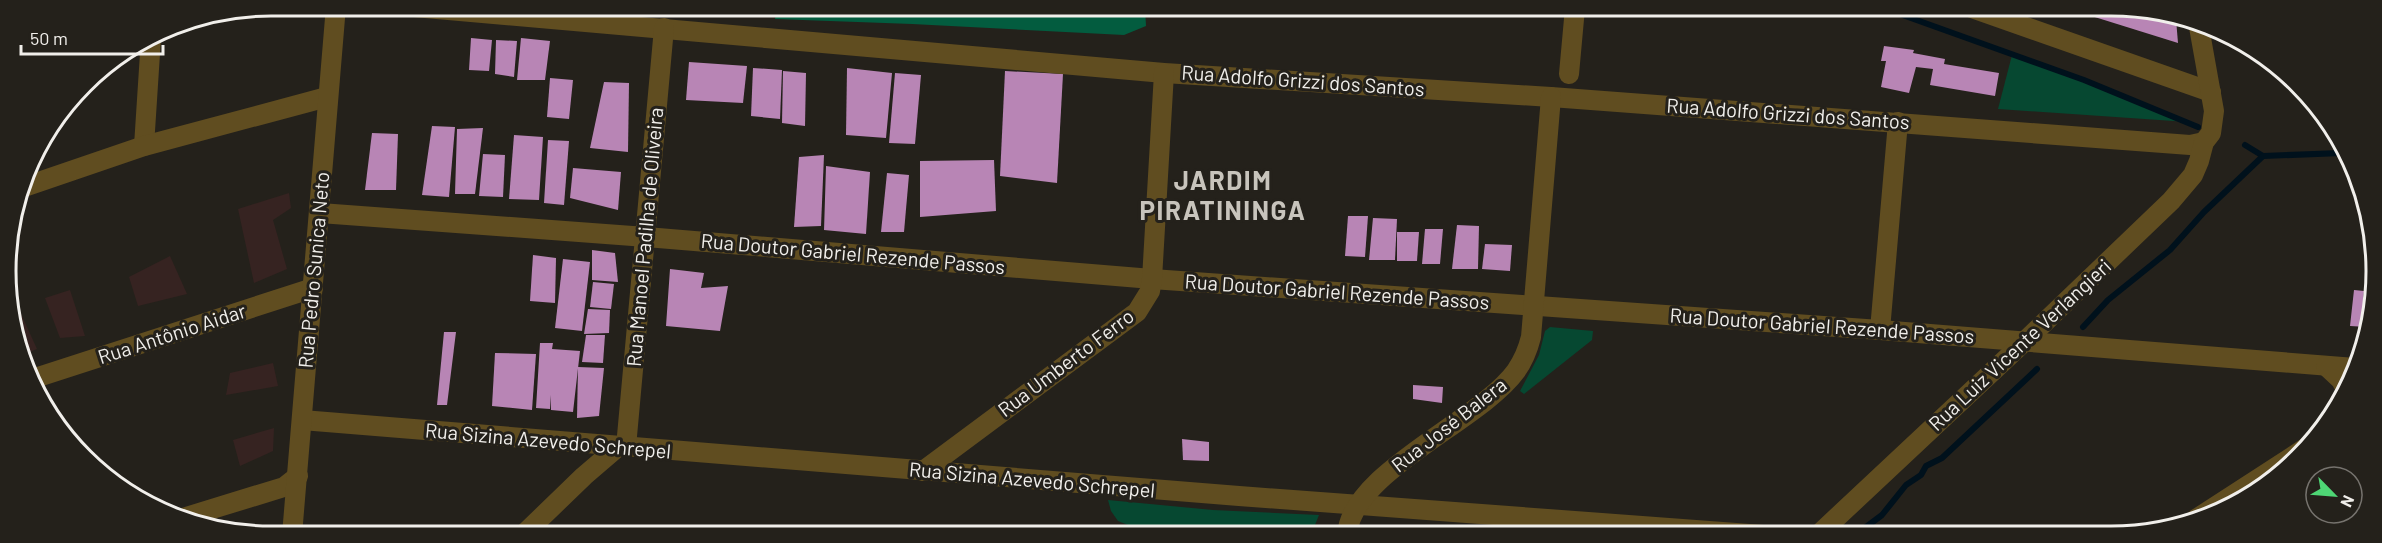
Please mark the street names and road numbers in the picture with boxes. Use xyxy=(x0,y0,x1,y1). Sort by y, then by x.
street label: Rua Adolfo Grizzi dos Santos xyxy=(1181,60,1425,100)
street label: Rua Adolfo Grizzi dos Santos xyxy=(1666,93,1910,133)
street label: Rua Manoel Padilha de Oliveira xyxy=(621,106,667,368)
street label: Rua Pedro Sunica Neto xyxy=(292,171,334,369)
street label: Rua Doutor Gabriel Rezende Passos xyxy=(700,228,1006,278)
street label: Rua Luiz Vicente Verlangieri xyxy=(1923,253,2116,435)
street label: Rua Doutor Gabriel Rezende Passos xyxy=(1184,268,1490,314)
street label: Rua Antônio Aidar xyxy=(95,298,249,368)
street label: Rua Doutor Gabriel Rezende Passos xyxy=(1669,302,1975,348)
street label: Rua Umberto Ferro xyxy=(993,303,1138,421)
street label: Rua José Balera xyxy=(1386,372,1511,477)
street label: Rua Sizina Azevedo Schrepel xyxy=(424,417,672,463)
street label: Rua Sizina Azevedo Schrepel xyxy=(908,456,1156,502)

